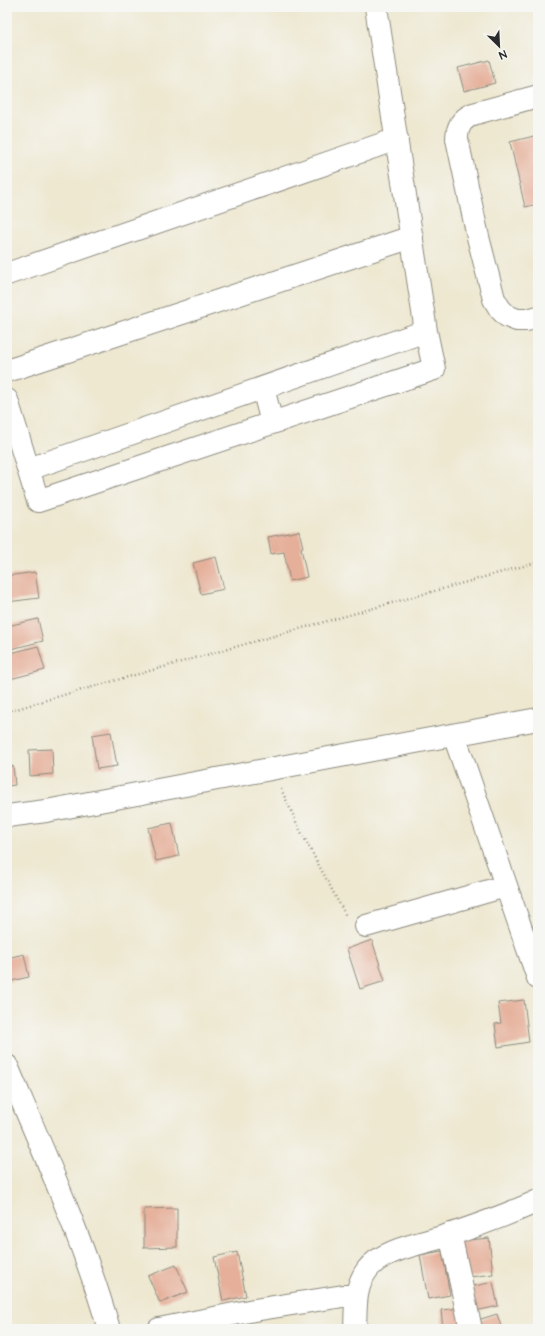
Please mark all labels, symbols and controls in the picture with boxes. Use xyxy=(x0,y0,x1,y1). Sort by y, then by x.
north arrow xyxy=(479,26,519,66)
text: N xyxy=(497,46,509,63)

